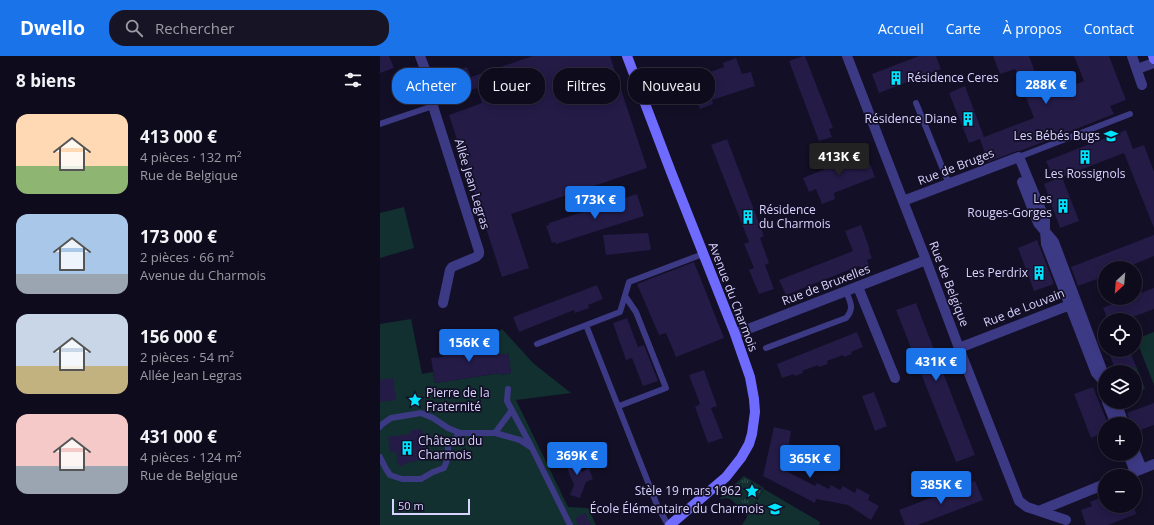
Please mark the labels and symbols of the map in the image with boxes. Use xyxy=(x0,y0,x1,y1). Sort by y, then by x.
place label: Résidence Ceres xyxy=(907,69,999,86)
building icon: Résidence Ceres xyxy=(888,70,904,86)
pin: 288K € xyxy=(1013,71,1079,105)
place label: Résidence Diane xyxy=(865,110,957,127)
building icon: Résidence Diane xyxy=(960,111,976,127)
place label: Les Bébés Bugs xyxy=(1013,127,1100,144)
school or university icon: Les Bébés Bugs xyxy=(1103,128,1119,144)
street label: Allée Jean Legras xyxy=(451,136,494,232)
pin: 413K € xyxy=(806,143,872,177)
street label: Rue de Bruges xyxy=(915,144,997,189)
building icon: Les Rossignols xyxy=(1077,149,1093,165)
place label: Les Rossignols xyxy=(1045,165,1126,182)
pin: 173K € xyxy=(562,186,628,220)
place label: Les Rouges-Gorges xyxy=(967,190,1052,221)
building icon: Les Rouges-Gorges xyxy=(1055,198,1071,214)
place label: Résidence du Charmois xyxy=(759,201,831,232)
building icon: Résidence du Charmois xyxy=(740,209,756,225)
street label: Avenue du Charmois xyxy=(705,239,762,354)
street label: Rue de Belgique xyxy=(925,239,974,329)
street label: Rue de Bruxelles xyxy=(779,260,873,309)
north arrow xyxy=(1098,261,1142,305)
place label: Les Perdrix xyxy=(966,264,1029,281)
building icon: Les Perdrix xyxy=(1031,265,1047,281)
street label: Rue de Louvain xyxy=(981,284,1067,331)
pin: 156K € xyxy=(436,329,502,363)
pin: 431K € xyxy=(903,348,969,382)
place label: Pierre de la Fraternité xyxy=(426,384,490,415)
place icon: Pierre de la Fraternité xyxy=(407,392,423,408)
place label: Château du Charmois xyxy=(418,432,482,463)
building icon: Château du Charmois xyxy=(399,440,415,456)
pin: 369K € xyxy=(544,442,610,476)
pin: 365K € xyxy=(777,445,843,479)
pin: 385K € xyxy=(908,471,974,505)
place label: Stèle 19 mars 1962 xyxy=(635,482,741,499)
place icon: Stèle 19 mars 1962 xyxy=(744,483,760,499)
scale bar xyxy=(392,497,470,516)
place label: École Élémentaire du Charmois xyxy=(590,500,764,517)
school or university icon: École Élémentaire du Charmois xyxy=(767,501,783,517)

